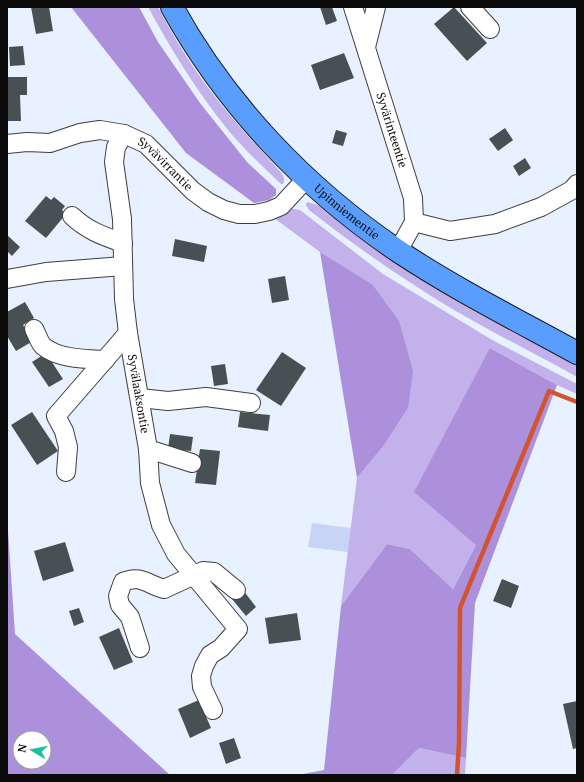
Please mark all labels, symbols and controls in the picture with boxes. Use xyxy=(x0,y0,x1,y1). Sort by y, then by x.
street label: Syvärinteentie xyxy=(373,90,411,169)
street label: Syvävirrantie xyxy=(136,133,196,194)
street label: Upinniementie xyxy=(311,181,383,243)
street label: Syvälaaksontie xyxy=(125,353,153,435)
north arrow xyxy=(12,730,52,770)
text: N xyxy=(15,742,30,754)

